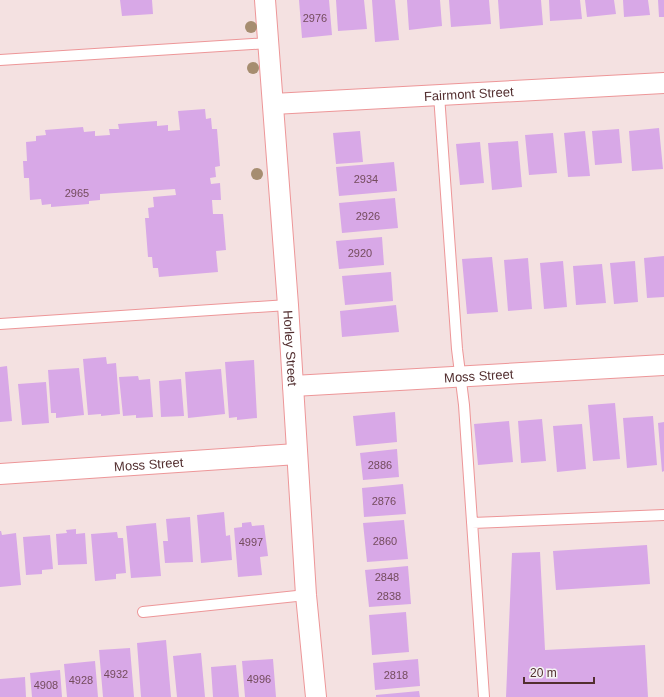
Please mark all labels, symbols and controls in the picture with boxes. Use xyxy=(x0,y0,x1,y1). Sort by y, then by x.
house number: 2976 xyxy=(303,12,327,24)
street label: Fairmont Street xyxy=(424,84,514,103)
house number: 2934 xyxy=(354,173,378,185)
house number: 2965 xyxy=(65,187,89,199)
house number: 2926 xyxy=(356,210,380,222)
house number: 2920 xyxy=(348,247,372,259)
street label: Horley Street xyxy=(281,310,301,387)
street label: Moss Street xyxy=(444,366,514,385)
street label: Moss Street xyxy=(114,454,184,474)
house number: 2886 xyxy=(368,459,392,471)
house number: 2876 xyxy=(372,495,396,507)
house number: 2860 xyxy=(373,535,397,547)
house number: 4997 xyxy=(239,536,263,548)
house number: 2848 xyxy=(375,571,399,583)
house number: 2838 xyxy=(377,590,401,602)
scale bar xyxy=(524,659,594,685)
text: 20 m xyxy=(530,666,557,680)
house number: 4932 xyxy=(104,668,128,680)
house number: 2818 xyxy=(384,669,408,681)
house number: 4996 xyxy=(247,673,271,685)
house number: 4928 xyxy=(69,674,93,686)
house number: 4908 xyxy=(34,679,58,691)

